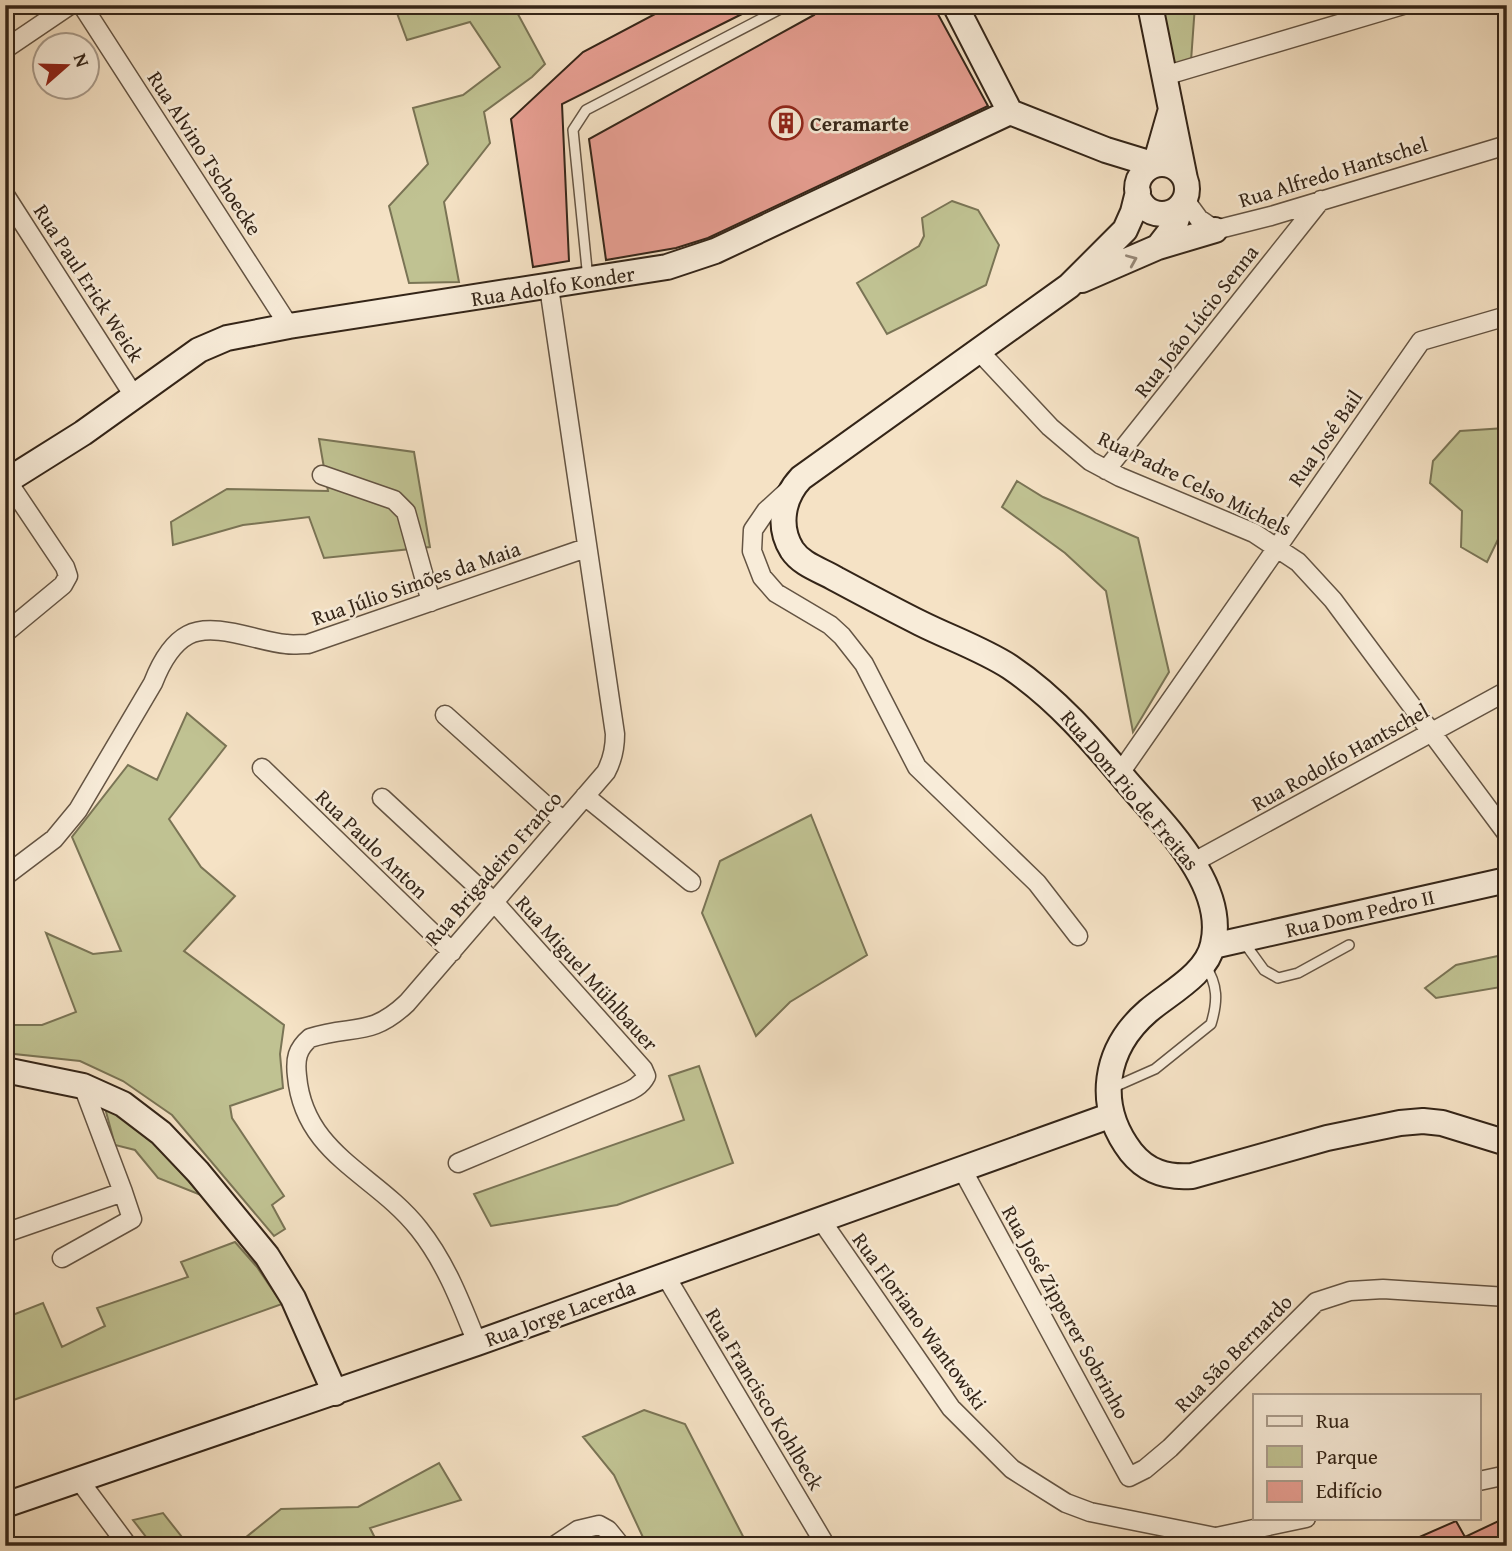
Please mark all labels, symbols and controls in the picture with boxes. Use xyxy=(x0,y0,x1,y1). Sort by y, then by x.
north arrow xyxy=(32,32,102,102)
text: N xyxy=(67,49,97,71)
street label: Rua Alvino Tschoecke xyxy=(140,65,270,242)
building icon: Ceramarte xyxy=(767,104,805,142)
place label: Ceramarte xyxy=(810,108,909,139)
street label: Rua Alfredo Hantschel xyxy=(1235,128,1431,215)
street label: Rua Paul Erick Weick xyxy=(26,198,152,368)
street label: Rua João Lúcio Senna xyxy=(1126,238,1266,404)
one-way arrow xyxy=(1124,254,1137,268)
street label: Rua Adolfo Konder xyxy=(469,258,637,314)
street label: Rua José Bail xyxy=(1280,383,1370,493)
street label: Rua Padre Celso Michels xyxy=(1093,423,1297,543)
street label: Rua Júlio Simões da Maia xyxy=(308,533,524,633)
street label: Rua Rodolfo Hantschel xyxy=(1246,695,1434,819)
street label: Rua Dom Pio de Freitas xyxy=(1053,703,1207,877)
street label: Rua Paulo Anton xyxy=(309,782,436,906)
street label: Rua Brigadeiro Franco xyxy=(417,784,569,952)
street label: Rua Dom Pedro II xyxy=(1282,881,1438,945)
street label: Rua Miguel Mühlbauer xyxy=(508,888,666,1058)
street label: Rua José Zipperer Sobrinho xyxy=(994,1200,1138,1424)
street label: Rua Floriano Wantowski xyxy=(845,1226,995,1416)
street label: Rua Jorge Lacerda xyxy=(481,1271,640,1355)
street label: Rua São Bernardo xyxy=(1167,1287,1299,1419)
street label: Rua Francisco Kohlbeck xyxy=(698,1302,832,1496)
legend xyxy=(1253,1394,1480,1520)
text: Rua xyxy=(1316,1405,1349,1436)
text: Parque xyxy=(1316,1441,1378,1472)
text: Edifício xyxy=(1316,1475,1382,1506)

